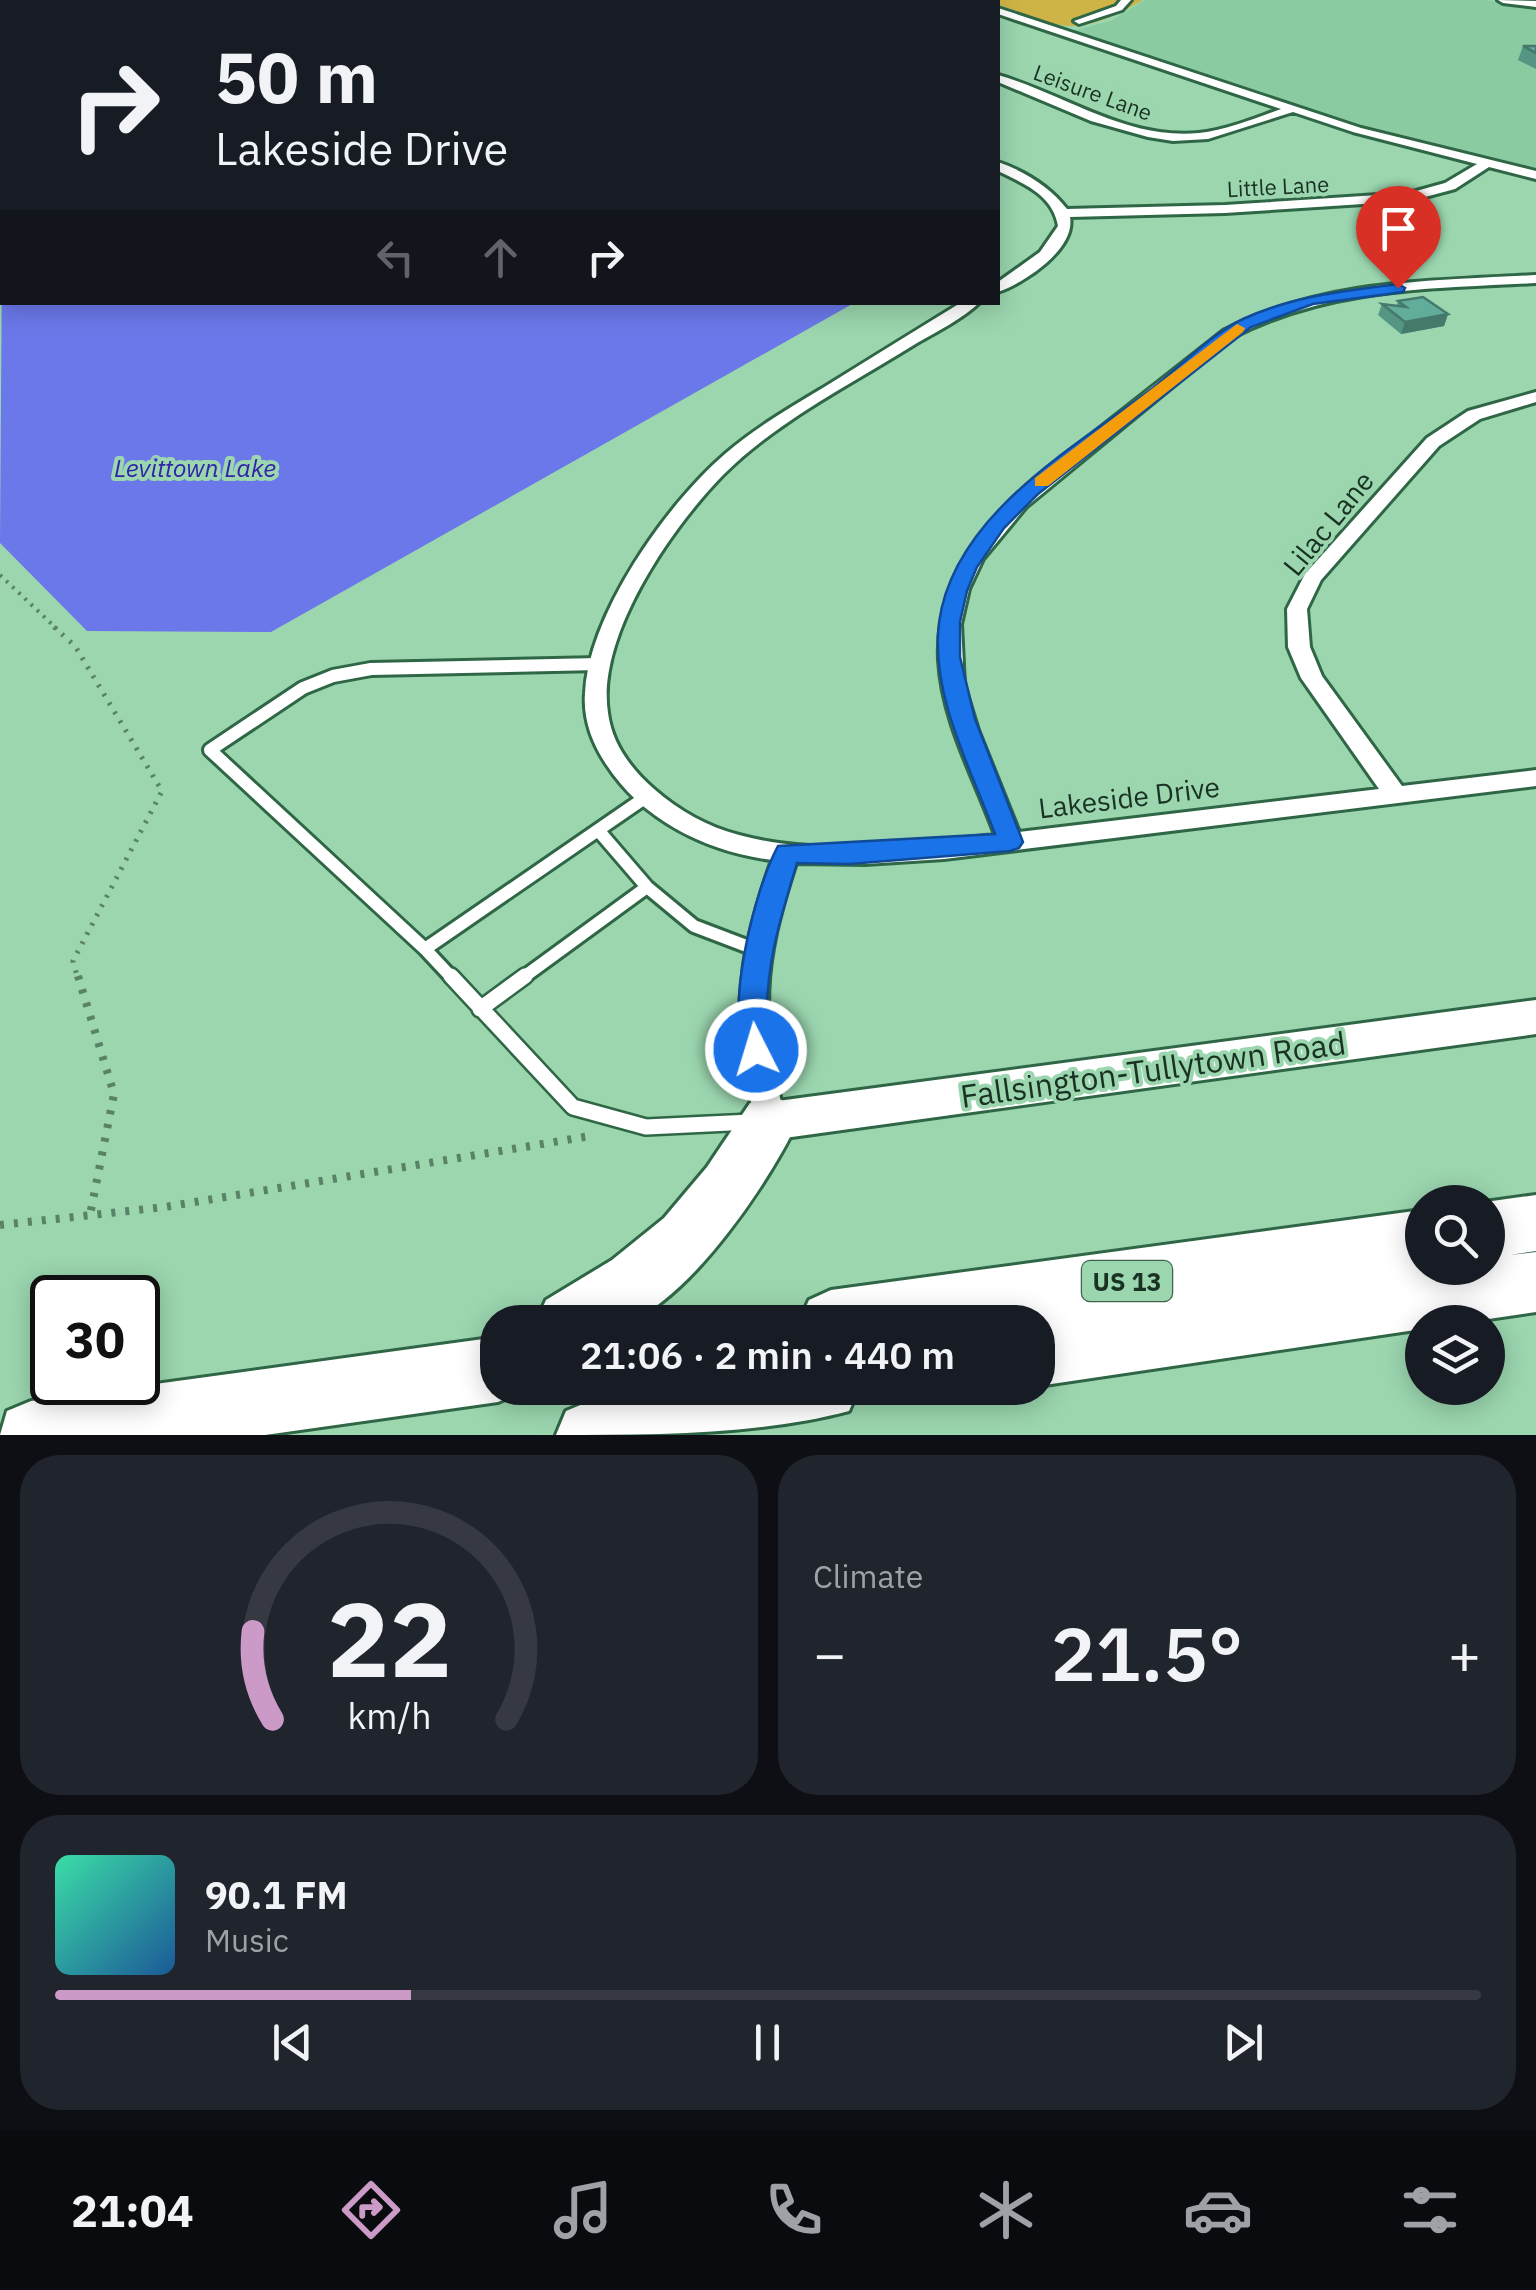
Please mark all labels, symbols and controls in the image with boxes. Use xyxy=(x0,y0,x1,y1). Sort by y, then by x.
text: 50 m xyxy=(215,31,378,122)
icon: right xyxy=(50,40,180,170)
street label: Leisure Lane xyxy=(1030,57,1156,127)
text: Lakeside Drive xyxy=(215,119,508,177)
street label: Little Lane xyxy=(1226,169,1330,203)
pin xyxy=(1356,186,1441,289)
icon: arrive xyxy=(1371,201,1426,256)
icon: left xyxy=(368,230,423,285)
icon: ahead xyxy=(473,230,528,285)
icon: right xyxy=(578,230,633,285)
water label: Levittown Lake xyxy=(114,451,276,484)
street label: Lilac Lane xyxy=(1274,463,1382,583)
street label: Lakeside Drive xyxy=(1036,768,1222,826)
position arrow xyxy=(704,998,808,1102)
street label: Fallsington-Tullytown Road xyxy=(958,1021,1348,1117)
map controls xyxy=(1405,1185,1505,1405)
button: search xyxy=(1405,1185,1505,1285)
road number: US 13 xyxy=(1082,1261,1172,1301)
speed limit sign: 30 xyxy=(30,1275,160,1405)
button: layers xyxy=(1405,1305,1505,1405)
text: 21:06 · 2 min · 440 m xyxy=(580,1330,955,1379)
text: Climate xyxy=(813,1555,923,1597)
text: 22 xyxy=(327,1570,451,1706)
text: 21.5° xyxy=(1051,1604,1243,1702)
text: − xyxy=(813,1618,846,1689)
text: + xyxy=(1448,1618,1481,1689)
text: km/h xyxy=(347,1692,431,1739)
text: 90.1 FM xyxy=(205,1870,348,1919)
text: Music xyxy=(205,1919,289,1961)
icon: previous xyxy=(265,2015,320,2070)
icon: pause xyxy=(740,2015,795,2070)
icon: next xyxy=(1216,2015,1271,2070)
icon: directions xyxy=(336,2175,406,2245)
icon: music xyxy=(548,2175,618,2245)
icon: phone xyxy=(759,2175,829,2245)
icon: climate xyxy=(971,2175,1041,2245)
icon: car xyxy=(1183,2175,1253,2245)
icon: filters xyxy=(1395,2175,1465,2245)
text: 21:04 xyxy=(71,2181,194,2239)

